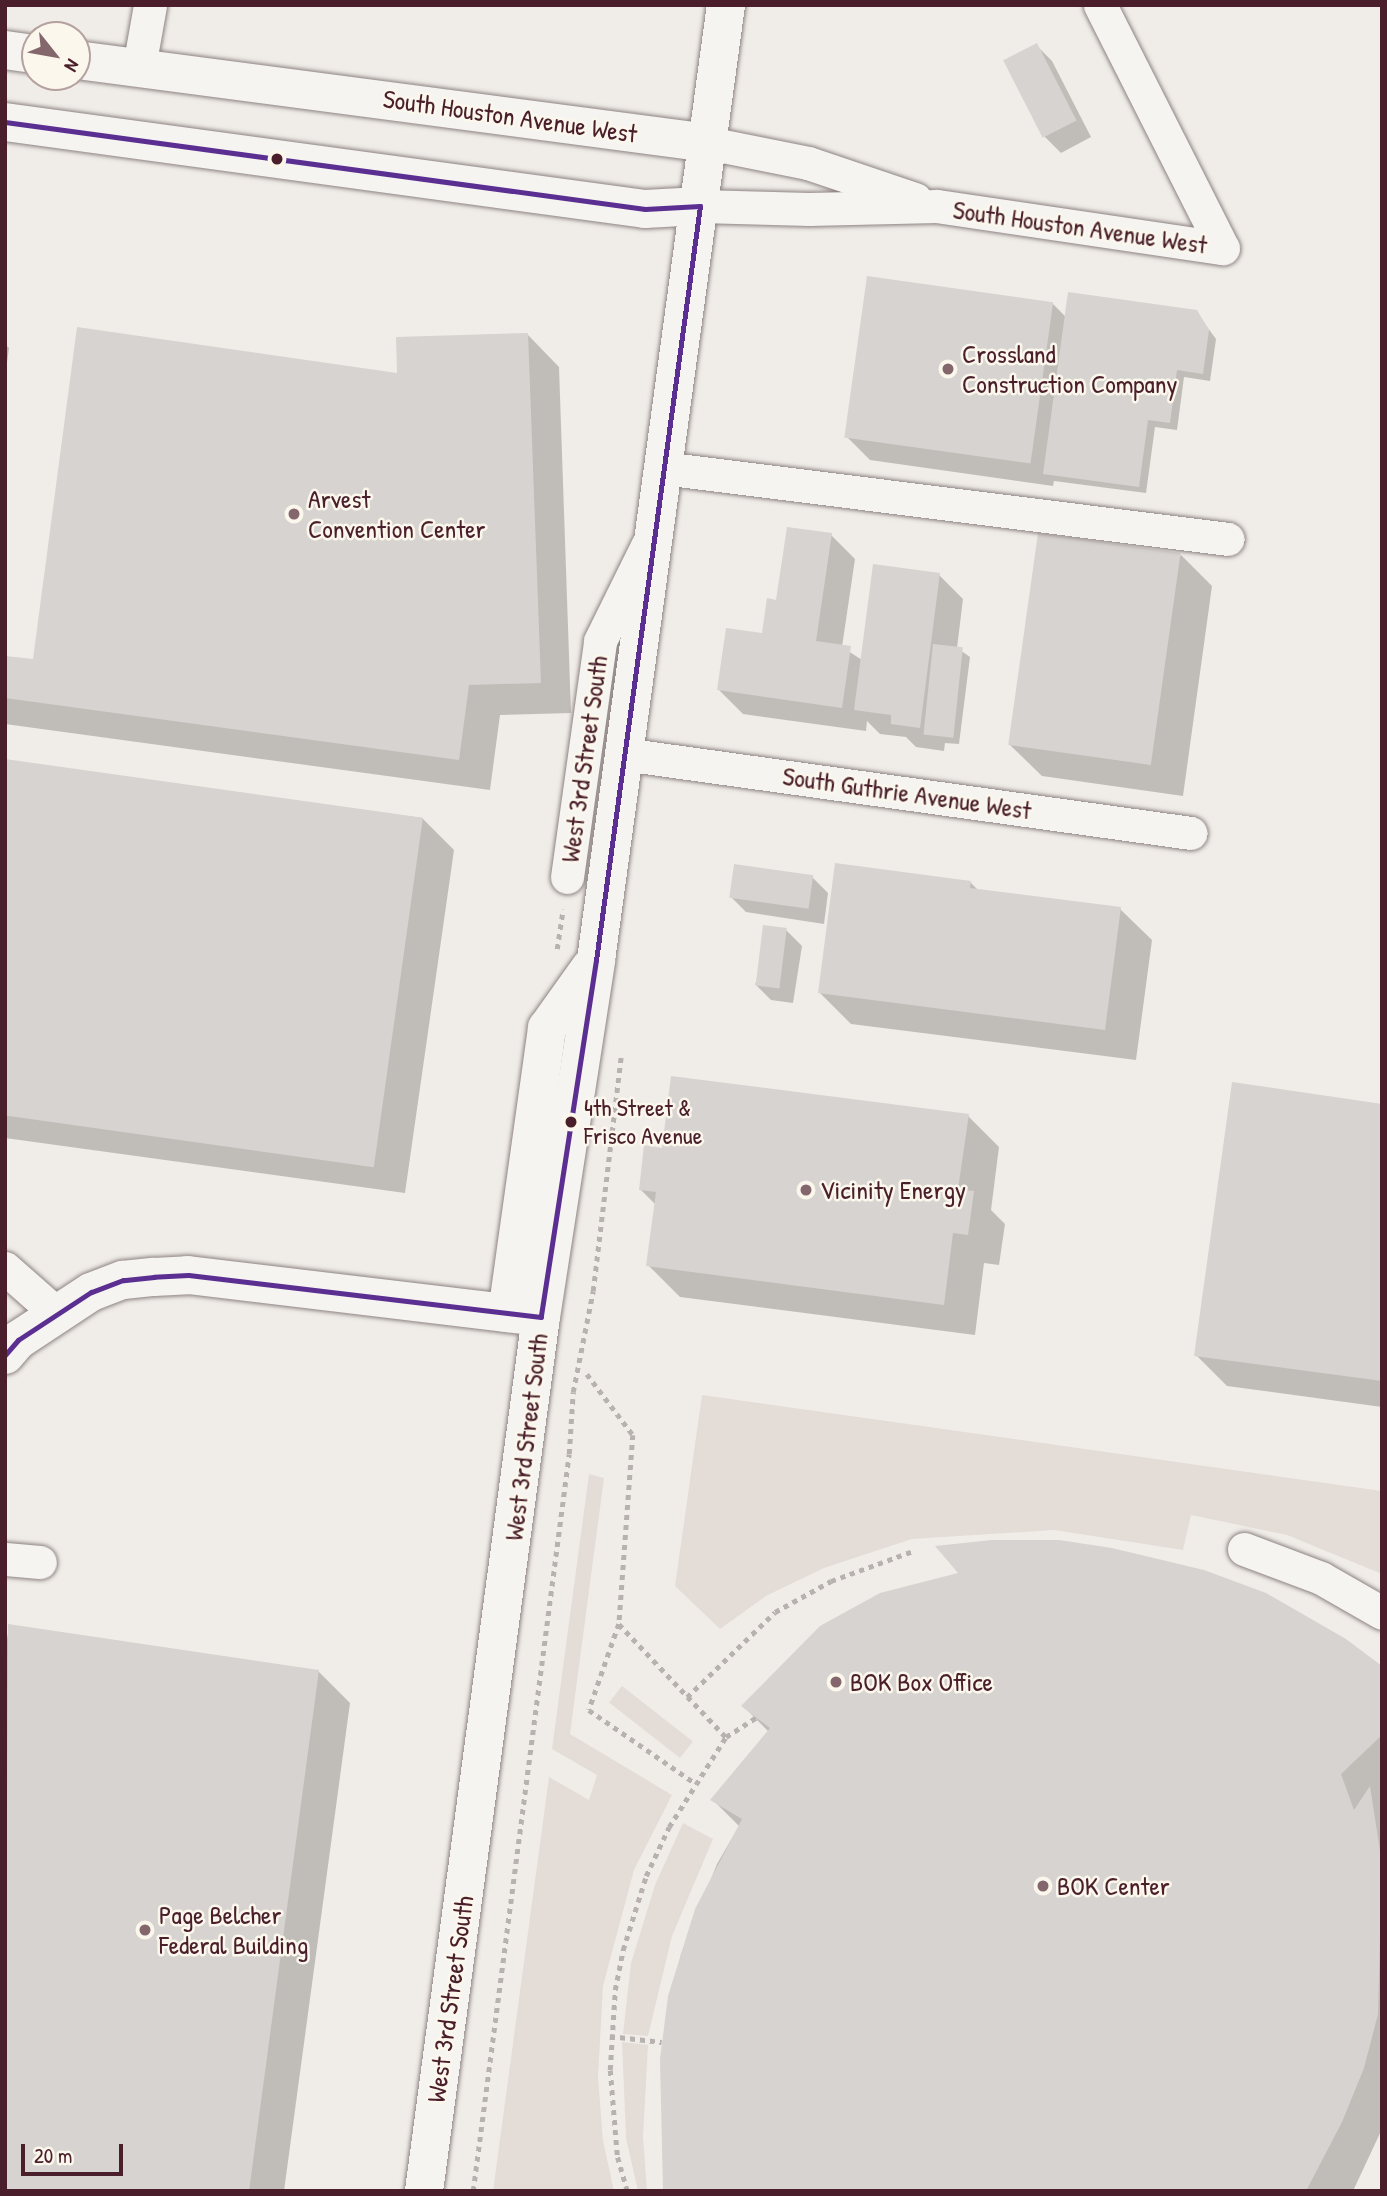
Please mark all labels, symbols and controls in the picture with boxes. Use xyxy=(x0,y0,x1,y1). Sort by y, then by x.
north arrow xyxy=(21,21,91,91)
text: N xyxy=(59,55,86,77)
street label: South Houston Avenue West xyxy=(381,83,639,149)
unlabelled marker xyxy=(270,152,284,166)
street label: South Houston Avenue West xyxy=(951,194,1209,260)
place label: Crossland Construction Company xyxy=(962,338,1177,400)
marker: Crossland Construction Company xyxy=(940,361,956,377)
place label: Arvest Convention Center xyxy=(308,483,486,544)
marker: Arvest Convention Center xyxy=(286,506,302,522)
street label: West 3rd Street South xyxy=(554,654,614,864)
street label: South Guthrie Avenue West xyxy=(781,760,1033,826)
place label: 4th Street & Frisco Avenue xyxy=(584,1094,702,1150)
marker: 4th Street & Frisco Avenue xyxy=(564,1115,578,1129)
place label: Vicinity Energy xyxy=(820,1174,966,1206)
marker: Vicinity Energy xyxy=(798,1182,814,1198)
street label: West 3rd Street South xyxy=(498,1332,554,1542)
place label: BOK Box Office xyxy=(850,1666,993,1698)
marker: BOK Box Office xyxy=(828,1674,844,1690)
place label: BOK Center xyxy=(1057,1870,1170,1902)
marker: BOK Center xyxy=(1035,1878,1051,1894)
street label: West 3rd Street South xyxy=(420,1894,480,2104)
place label: Page Belcher Federal Building xyxy=(159,1899,308,1960)
marker: Page Belcher Federal Building xyxy=(137,1922,153,1938)
scale bar xyxy=(24,2130,126,2174)
text: 20 m xyxy=(34,2141,72,2170)

